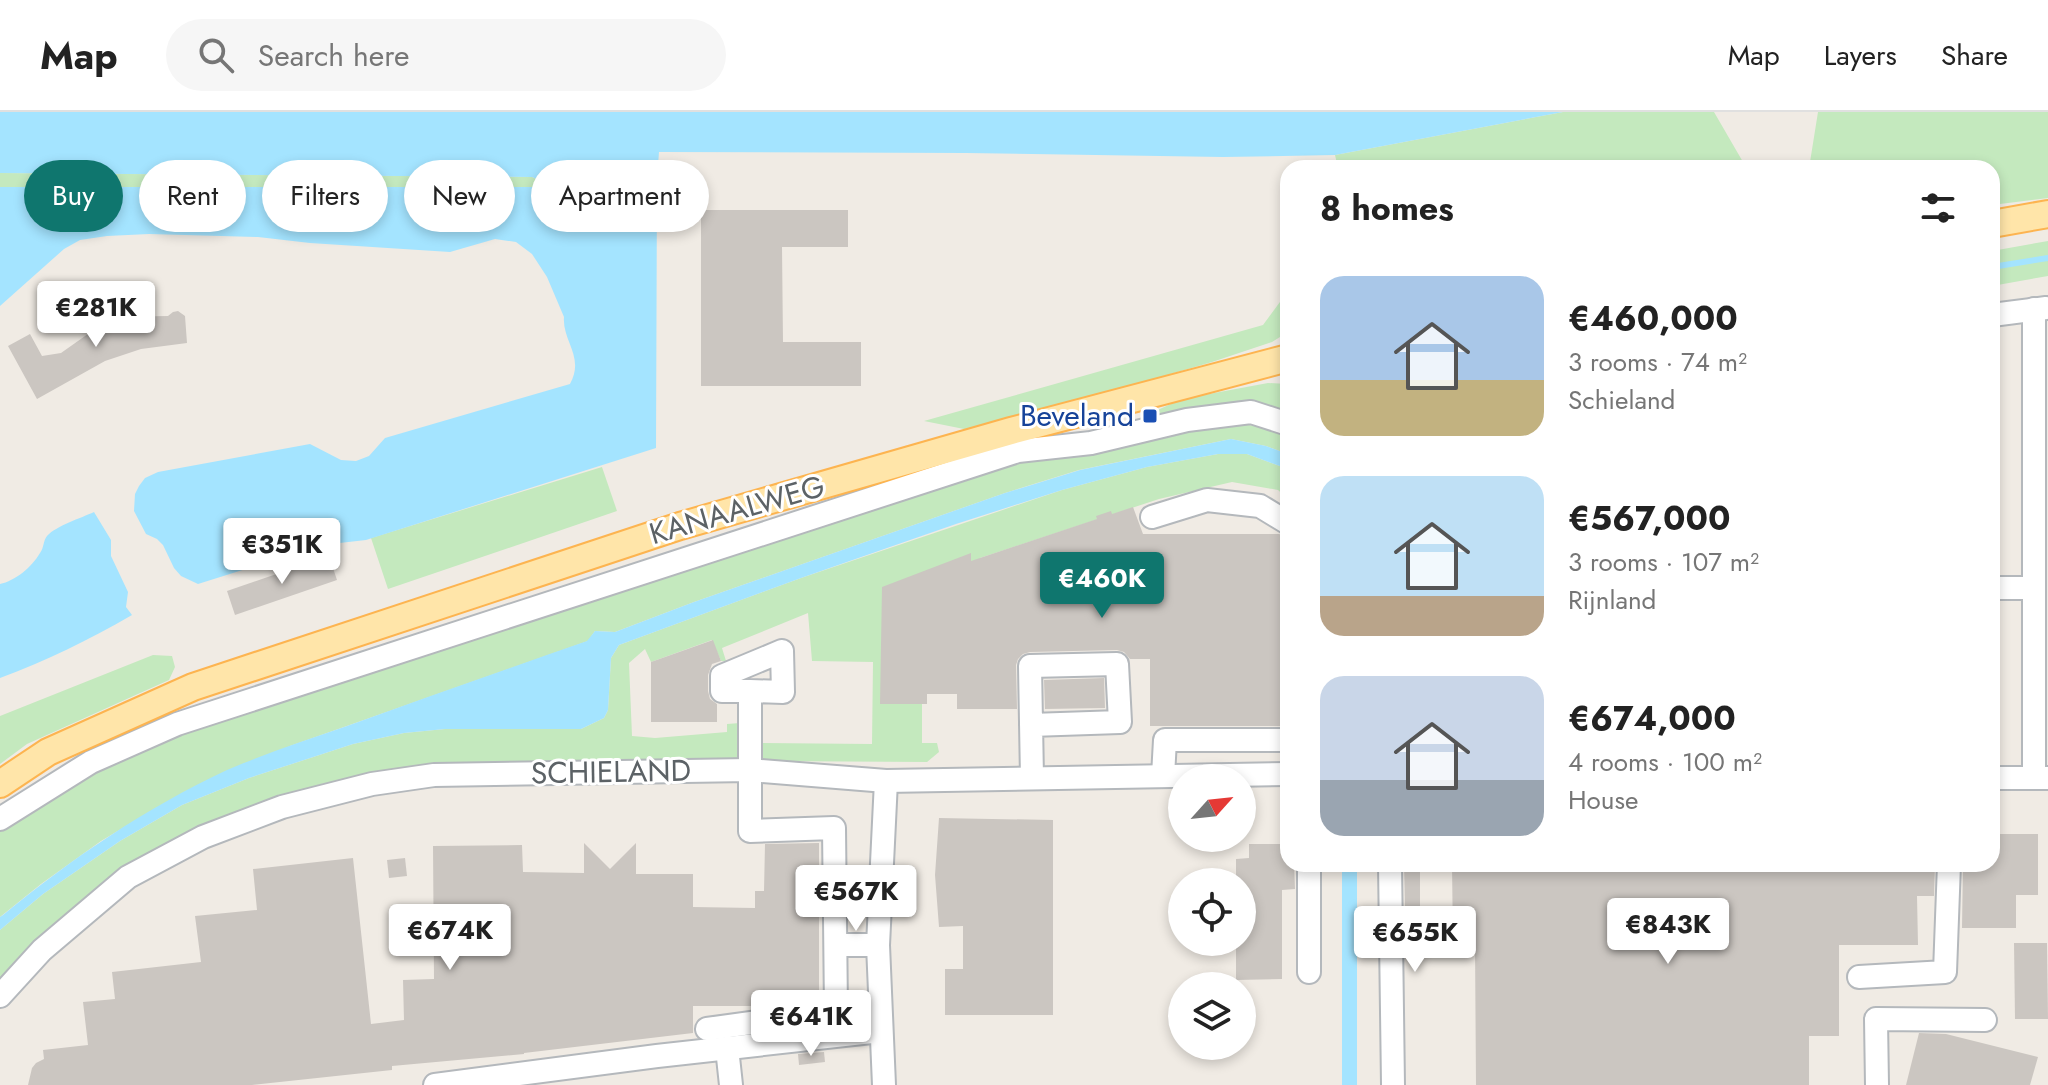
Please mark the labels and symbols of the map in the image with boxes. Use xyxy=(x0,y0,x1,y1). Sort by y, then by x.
pin: €281K xyxy=(40,281,152,349)
place label: Beveland xyxy=(1020,394,1134,437)
marker: Beveland xyxy=(1141,407,1159,425)
street label: KANAALWEG xyxy=(644,464,830,555)
pin: €351K xyxy=(226,518,338,586)
pin: €460K xyxy=(1046,552,1158,620)
street label: SCHIELAND xyxy=(531,749,691,794)
north arrow xyxy=(1168,764,1256,852)
pin: €567K xyxy=(800,865,912,933)
pin: €843K xyxy=(1612,898,1724,966)
pin: €674K xyxy=(394,904,506,972)
pin: €655K xyxy=(1359,906,1471,974)
pin: €641K xyxy=(755,990,867,1058)

